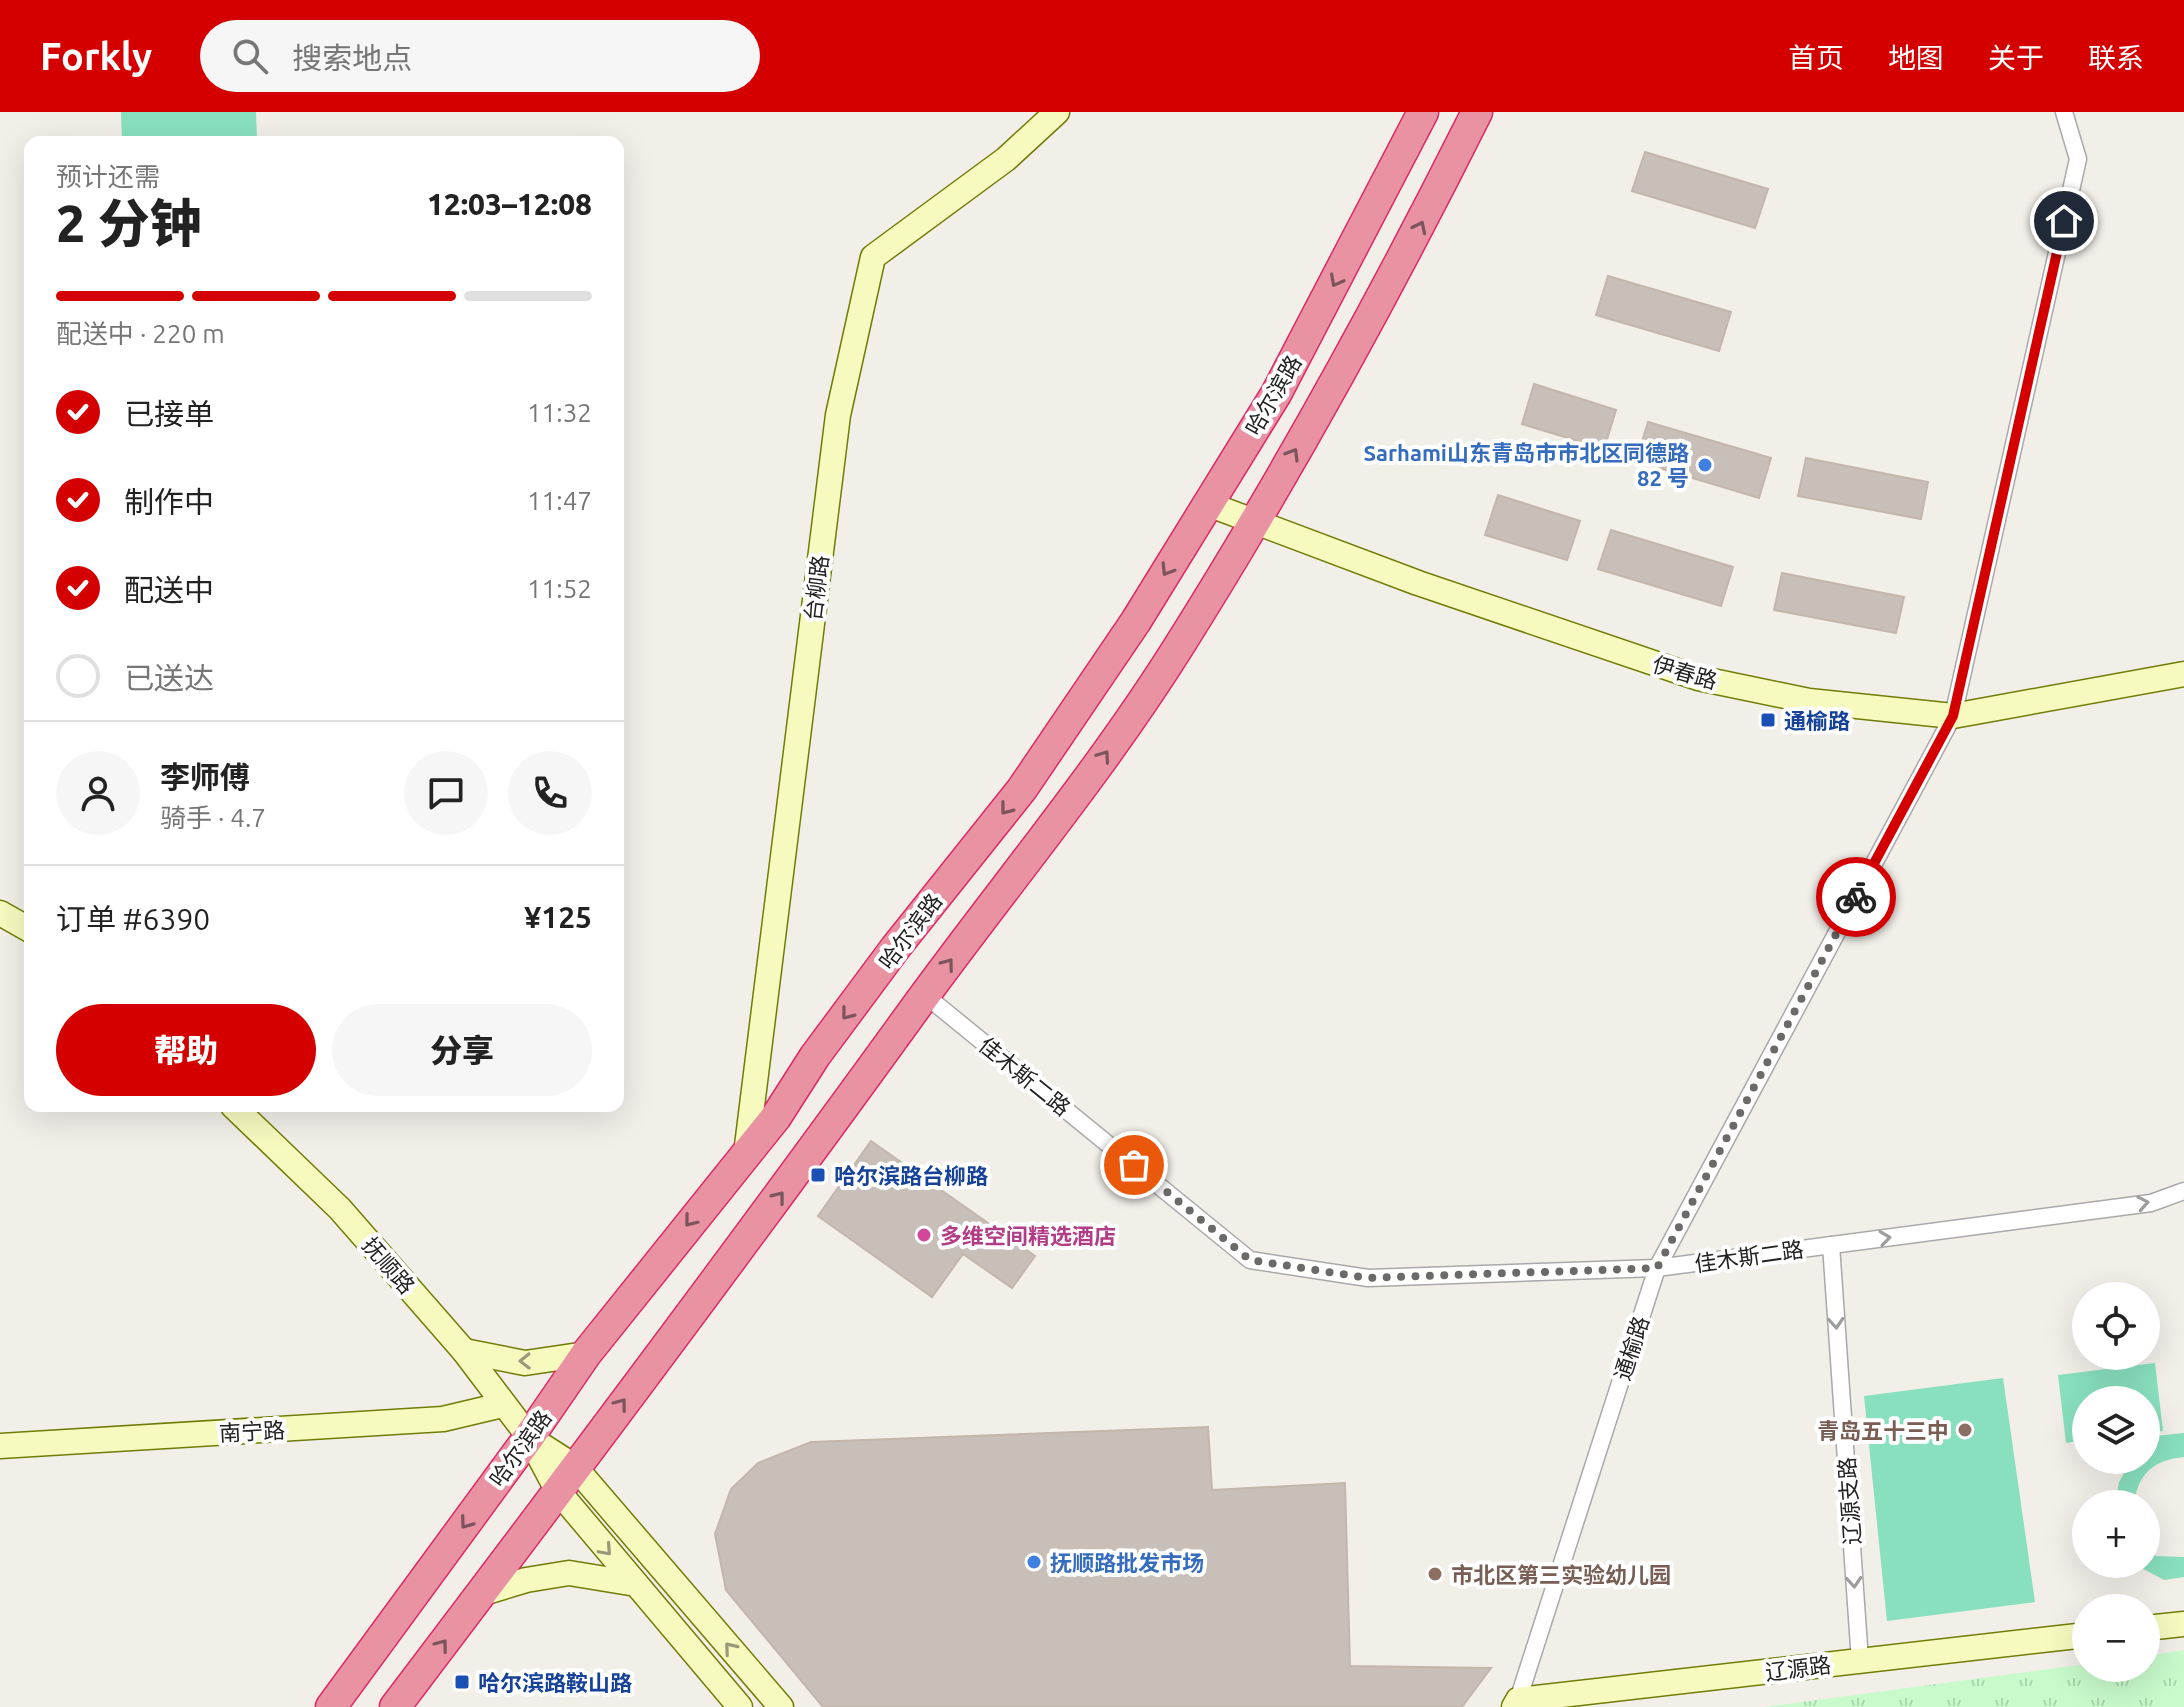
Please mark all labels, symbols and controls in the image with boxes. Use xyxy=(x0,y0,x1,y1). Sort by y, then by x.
search box xyxy=(200,20,760,92)
icon: search xyxy=(228,34,272,78)
text: Forkly xyxy=(40,35,152,77)
text: 搜索地点 xyxy=(292,41,412,75)
text: 首页 xyxy=(1788,42,1844,73)
text: 地图 xyxy=(1888,42,1944,73)
text: 关于 xyxy=(1988,42,2044,73)
text: 联系 xyxy=(2088,42,2144,73)
text: 预计还需 xyxy=(56,162,160,191)
text: 12:03–12:08 xyxy=(427,187,592,221)
pin xyxy=(2030,187,2098,255)
text: 2 分钟 xyxy=(56,194,202,252)
icon: home xyxy=(2042,199,2086,243)
one-way arrow xyxy=(1410,220,1426,235)
one-way arrow xyxy=(1330,272,1346,287)
text: 配送中 · 220 m xyxy=(56,319,225,348)
street label: 哈尔滨路 xyxy=(1240,351,1306,439)
icon: check xyxy=(56,390,100,434)
text: 已接单 xyxy=(124,397,214,431)
text: 11:32 xyxy=(527,398,592,427)
place label: Sarhami山东青岛市市北区同德路 82 号 xyxy=(1363,440,1689,490)
one-way arrow xyxy=(1283,448,1299,463)
marker: Sarhami山东青岛市市北区同德路 82 号 xyxy=(1696,456,1714,474)
icon: check xyxy=(56,478,100,522)
text: 制作中 xyxy=(124,485,214,519)
text: 11:47 xyxy=(527,486,592,515)
street label: 台柳路 xyxy=(800,554,832,622)
one-way arrow xyxy=(1162,562,1177,576)
icon: check xyxy=(56,566,100,610)
text: 配送中 xyxy=(124,573,214,607)
text: 11:52 xyxy=(527,574,592,603)
street label: 伊春路 xyxy=(1650,651,1720,693)
text: 已送达 xyxy=(124,661,214,695)
place label: 通榆路 xyxy=(1784,708,1850,733)
marker: 通榆路 xyxy=(1759,711,1777,729)
one-way arrow xyxy=(1094,750,1109,764)
button: person xyxy=(56,751,140,835)
button: chat xyxy=(404,751,488,835)
button: phone xyxy=(508,751,592,835)
text: 李师傅 xyxy=(160,760,250,794)
one-way arrow xyxy=(1001,800,1016,814)
text: 骑手 · 4.7 xyxy=(160,803,266,832)
courier xyxy=(1816,857,1896,937)
icon: bike xyxy=(1834,875,1878,919)
street label: 哈尔滨路 xyxy=(874,888,946,974)
text: ¥125 xyxy=(524,900,592,934)
text: 订单 #6390 xyxy=(56,902,210,936)
one-way arrow xyxy=(939,958,953,973)
button: 帮助 xyxy=(56,1004,316,1096)
button: 分享 xyxy=(332,1004,592,1096)
one-way arrow xyxy=(842,1006,856,1020)
street label: 佳木斯二路 xyxy=(974,1032,1076,1120)
pin xyxy=(1100,1131,1168,1199)
icon: bag xyxy=(1112,1143,1156,1187)
place label: 哈尔滨路台柳路 xyxy=(834,1163,988,1188)
marker: 哈尔滨路台柳路 xyxy=(809,1166,827,1184)
one-way arrow xyxy=(769,1192,784,1206)
one-way arrow xyxy=(2136,1195,2150,1212)
one-way arrow xyxy=(685,1212,700,1227)
place label: 多维空间精选酒店 xyxy=(940,1223,1116,1248)
marker: 多维空间精选酒店 xyxy=(915,1226,933,1244)
one-way arrow xyxy=(1878,1230,1892,1247)
street label: 抚顺路 xyxy=(358,1232,420,1298)
street label: 佳木斯二路 xyxy=(1693,1236,1805,1276)
map controls xyxy=(2072,1282,2160,1682)
button: locate xyxy=(2072,1282,2160,1370)
street label: 通榆路 xyxy=(1609,1313,1653,1383)
one-way arrow xyxy=(1827,1317,1844,1330)
one-way arrow xyxy=(518,1352,531,1370)
button: layers xyxy=(2072,1386,2160,1474)
one-way arrow xyxy=(612,1398,626,1412)
street label: 哈尔滨路 xyxy=(484,1405,556,1491)
street label: 南宁路 xyxy=(218,1417,286,1445)
place label: 青岛五十三中 xyxy=(1817,1418,1949,1443)
marker: 青岛五十三中 xyxy=(1956,1421,1974,1439)
street label: 辽源支路 xyxy=(1833,1456,1865,1546)
button: + xyxy=(2072,1490,2160,1578)
one-way arrow xyxy=(462,1514,476,1528)
one-way arrow xyxy=(596,1541,610,1556)
place label: 抚顺路批发市场 xyxy=(1050,1550,1204,1575)
marker: 抚顺路批发市场 xyxy=(1025,1553,1043,1571)
place label: 市北区第三实验幼儿园 xyxy=(1451,1562,1671,1587)
marker: 市北区第三实验幼儿园 xyxy=(1426,1565,1444,1583)
one-way arrow xyxy=(1845,1576,1862,1589)
button: − xyxy=(2072,1594,2160,1682)
one-way arrow xyxy=(433,1639,447,1654)
one-way arrow xyxy=(725,1642,740,1657)
street label: 辽源路 xyxy=(1764,1652,1832,1684)
place label: 哈尔滨路鞍山路 xyxy=(478,1670,632,1695)
marker: 哈尔滨路鞍山路 xyxy=(453,1673,471,1691)

